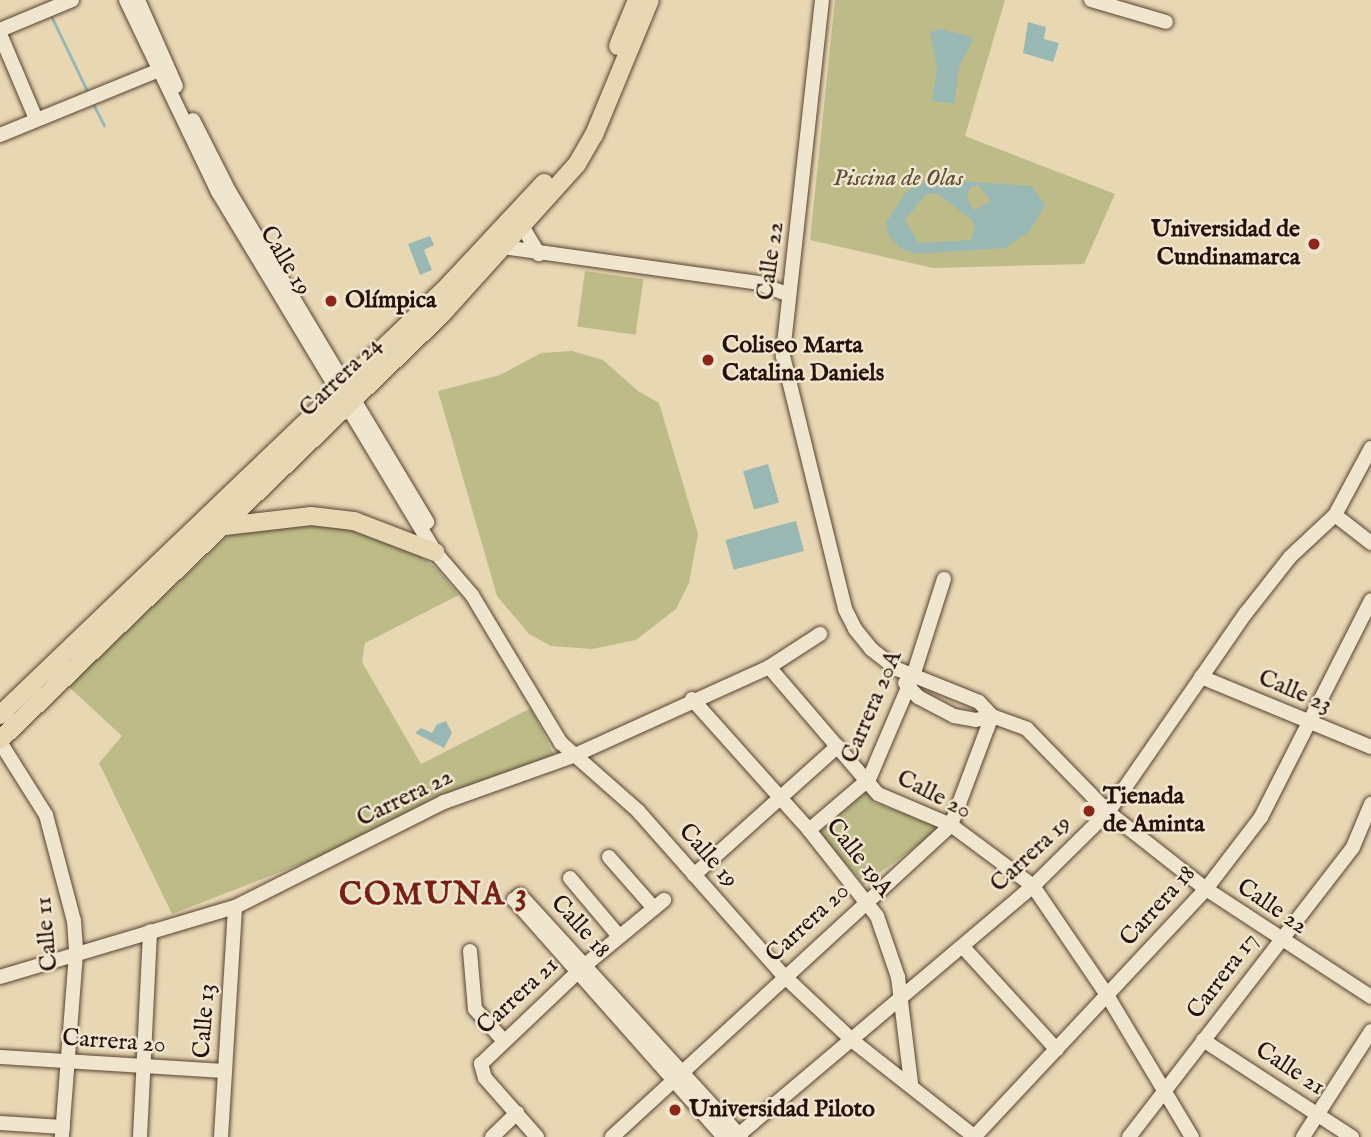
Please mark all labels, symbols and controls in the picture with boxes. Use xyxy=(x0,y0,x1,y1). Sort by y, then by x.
park label: Piscina de Olas xyxy=(833,165,963,193)
place label: Universidad de Cundinamarca xyxy=(1151,216,1300,272)
street label: Calle 22 xyxy=(751,220,791,302)
street label: Calle 19 xyxy=(253,221,317,301)
marker: Universidad de Cundinamarca xyxy=(1306,236,1322,252)
place label: Olímpica xyxy=(345,287,436,315)
marker: Olímpica xyxy=(323,293,339,309)
street label: Carrera 24 xyxy=(294,331,388,423)
place label: Coliseo Marta Catalina Daniels xyxy=(722,332,884,388)
marker: Coliseo Marta Catalina Daniels xyxy=(700,352,716,368)
street label: Carrera 20A xyxy=(835,646,909,768)
street label: Calle 23 xyxy=(1254,664,1336,720)
street label: Carrera 22 xyxy=(352,762,458,834)
street label: Calle 20 xyxy=(892,764,976,826)
place label: Tienada de Aminta xyxy=(1103,783,1205,839)
marker: Tienada de Aminta xyxy=(1081,803,1097,819)
street label: Carrera 19 xyxy=(985,809,1077,899)
street label: Calle 19A xyxy=(819,813,899,903)
street label: Calle 19 xyxy=(672,818,744,894)
street label: Carrera 18 xyxy=(1114,860,1202,952)
street label: Calle 22 xyxy=(1231,873,1313,941)
district label: COMUNA 3 xyxy=(340,877,528,915)
street label: Carrera 20 xyxy=(760,877,856,969)
street label: Calle 18 xyxy=(544,889,616,965)
street label: Calle 11 xyxy=(29,896,65,972)
street label: Carrera 17 xyxy=(1181,927,1265,1025)
street label: Carrera 21 xyxy=(471,951,565,1041)
street label: Calle 13 xyxy=(188,983,222,1059)
street label: Carrera 20 xyxy=(61,1024,167,1060)
street label: Calle 21 xyxy=(1250,1036,1330,1102)
place label: Universidad Piloto xyxy=(689,1096,875,1124)
marker: Universidad Piloto xyxy=(667,1102,683,1118)

